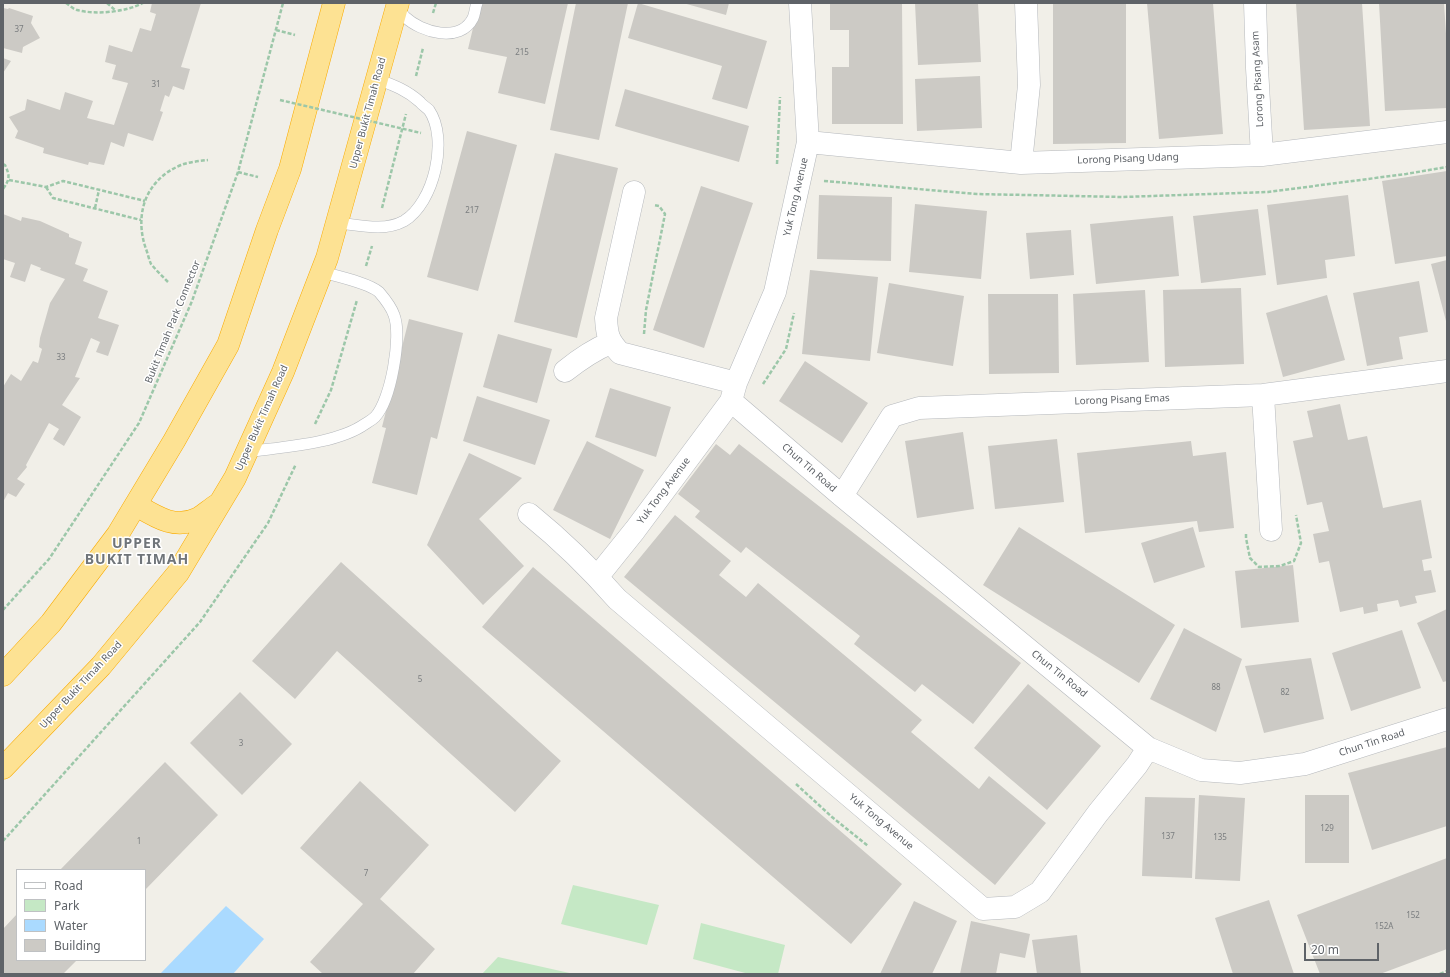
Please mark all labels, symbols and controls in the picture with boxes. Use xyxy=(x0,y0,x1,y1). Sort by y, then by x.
house number: 37 xyxy=(14,25,24,35)
street label: Lorong Pisang Asam xyxy=(1249,31,1267,127)
house number: 215 xyxy=(515,48,529,58)
street label: Upper Bukit Timah Road xyxy=(347,56,389,170)
house number: 31 xyxy=(151,80,161,90)
street label: Lorong Pisang Udang xyxy=(1077,151,1179,167)
street label: Yuk Tong Avenue xyxy=(781,156,811,238)
house number: 217 xyxy=(465,206,479,216)
street label: Bukit Timah Park Connector xyxy=(143,259,203,385)
house number: 33 xyxy=(56,353,66,363)
street label: Upper Bukit Timah Road xyxy=(233,363,291,473)
street label: Lorong Pisang Emas xyxy=(1074,392,1170,408)
street label: Chun Tin Road xyxy=(779,441,839,495)
street label: Yuk Tong Avenue xyxy=(635,455,693,527)
district label: UPPER BUKIT TIMAH xyxy=(85,536,189,568)
street label: Upper Bukit Timah Road xyxy=(37,639,125,731)
street label: Chun Tin Road xyxy=(1029,648,1089,700)
house number: 5 xyxy=(418,675,422,685)
house number: 88 xyxy=(1211,683,1221,693)
house number: 82 xyxy=(1280,688,1290,698)
street label: Chun Tin Road xyxy=(1338,727,1406,759)
house number: 3 xyxy=(239,739,243,749)
street label: Yuk Tong Avenue xyxy=(846,792,916,852)
house number: 129 xyxy=(1320,824,1334,834)
house number: 137 xyxy=(1161,832,1175,842)
house number: 135 xyxy=(1213,833,1227,843)
house number: 1 xyxy=(137,837,141,847)
legend xyxy=(16,869,146,961)
house number: 7 xyxy=(364,869,368,879)
text: Road xyxy=(54,877,83,894)
text: Park xyxy=(54,897,79,914)
house number: 152 xyxy=(1406,911,1420,921)
text: Water xyxy=(54,917,88,934)
house number: 152A xyxy=(1375,922,1393,932)
scale bar xyxy=(1306,935,1381,961)
text: Building xyxy=(54,937,101,954)
text: 20 m xyxy=(1311,941,1339,958)

